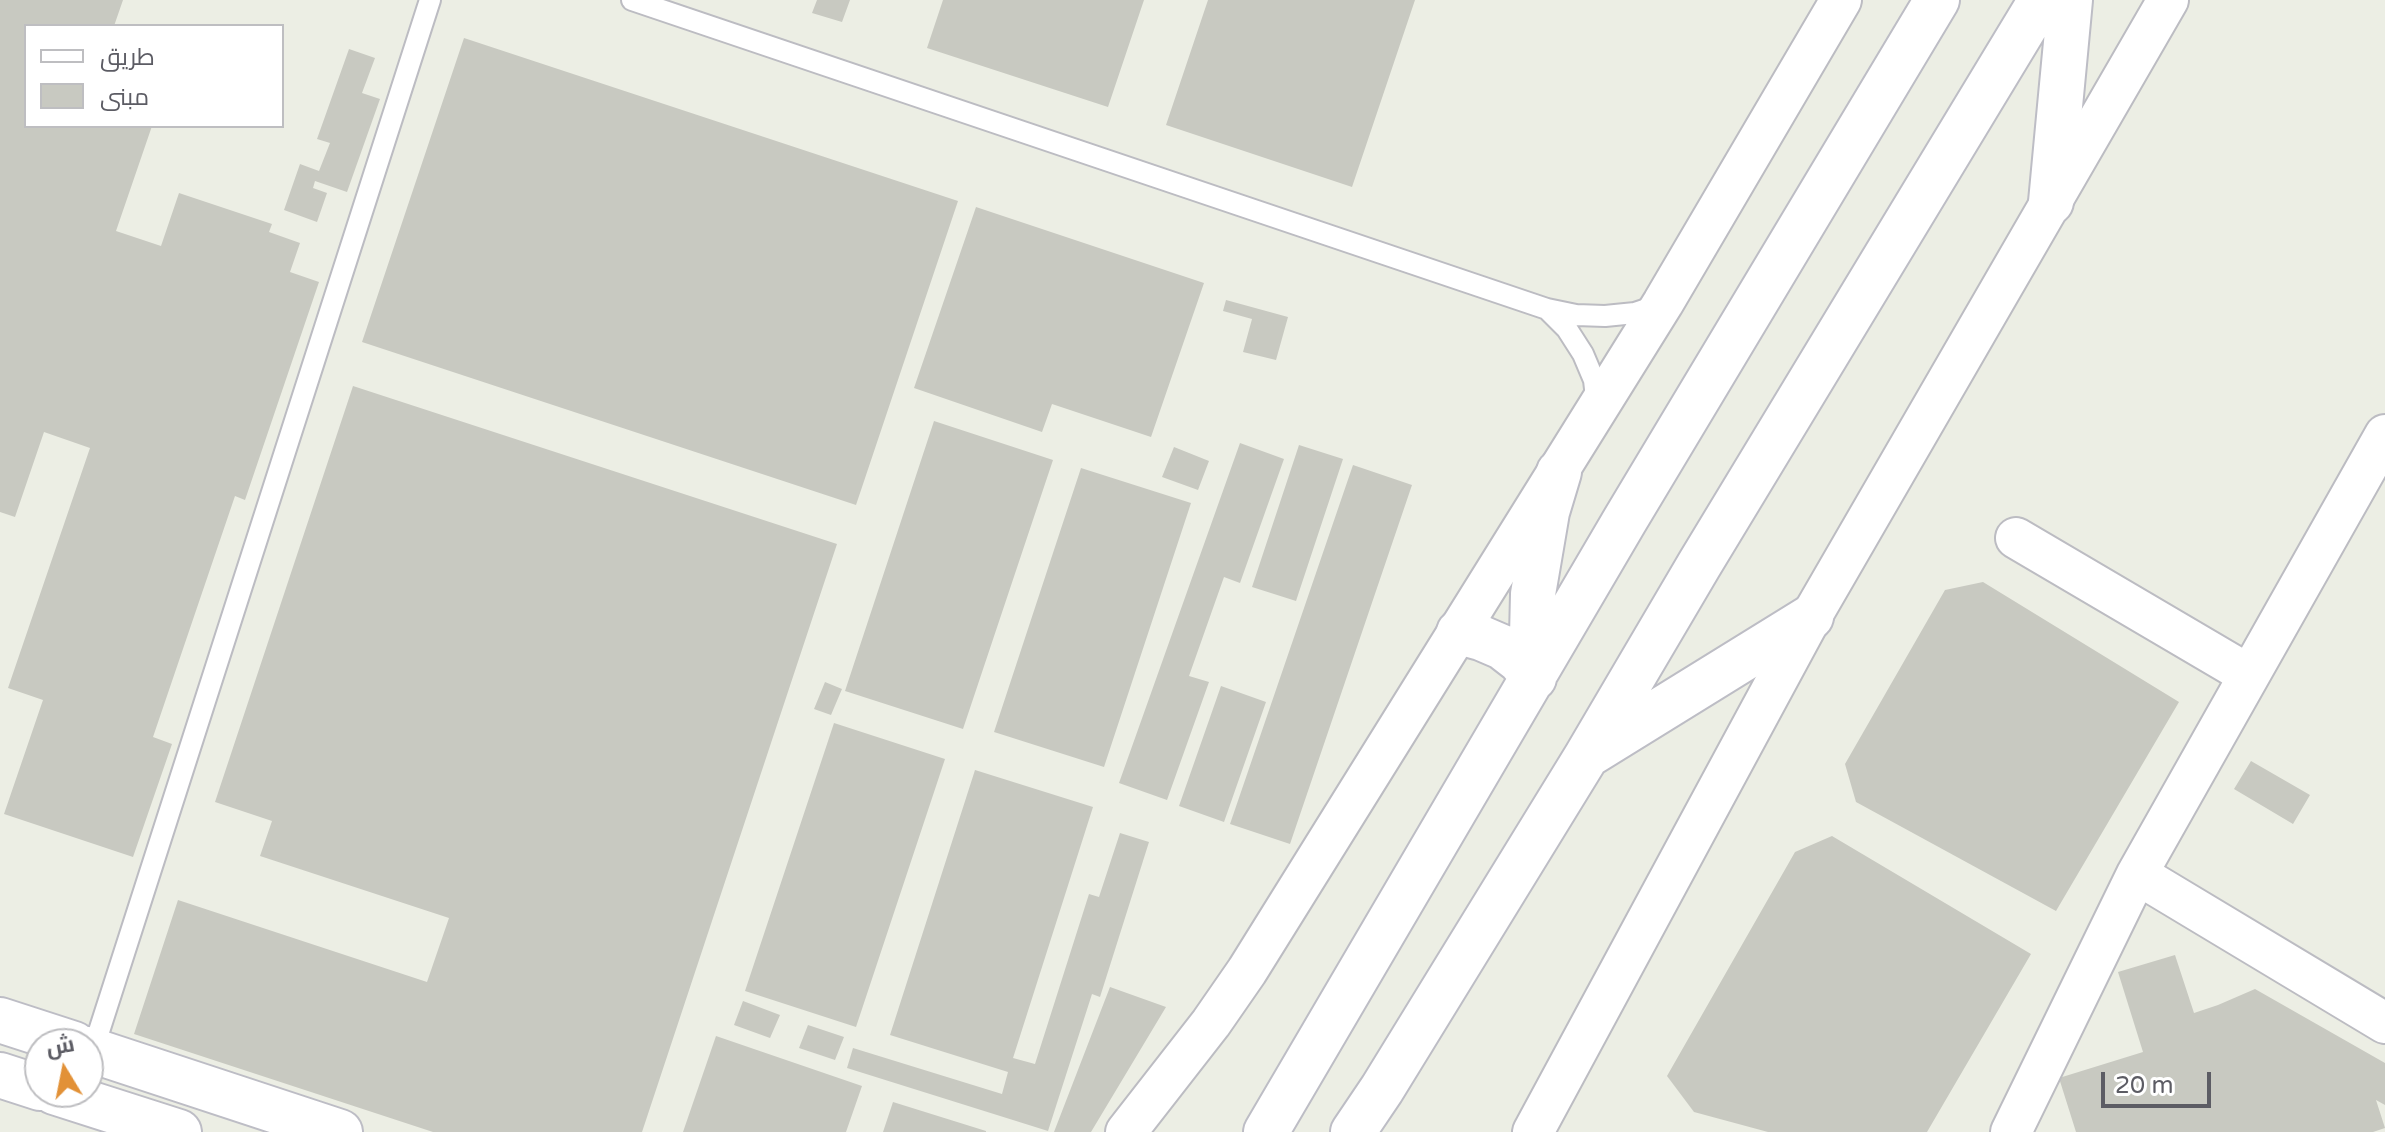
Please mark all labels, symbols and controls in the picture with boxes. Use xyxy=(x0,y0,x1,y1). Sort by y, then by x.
legend xyxy=(24,24,284,128)
text: طريق xyxy=(100,43,155,72)
text: مبنى xyxy=(100,83,149,112)
north arrow xyxy=(24,1028,104,1108)
text: ش xyxy=(44,1031,76,1062)
scale bar xyxy=(2105,1056,2215,1106)
text: 20 m xyxy=(2115,1071,2173,1100)

